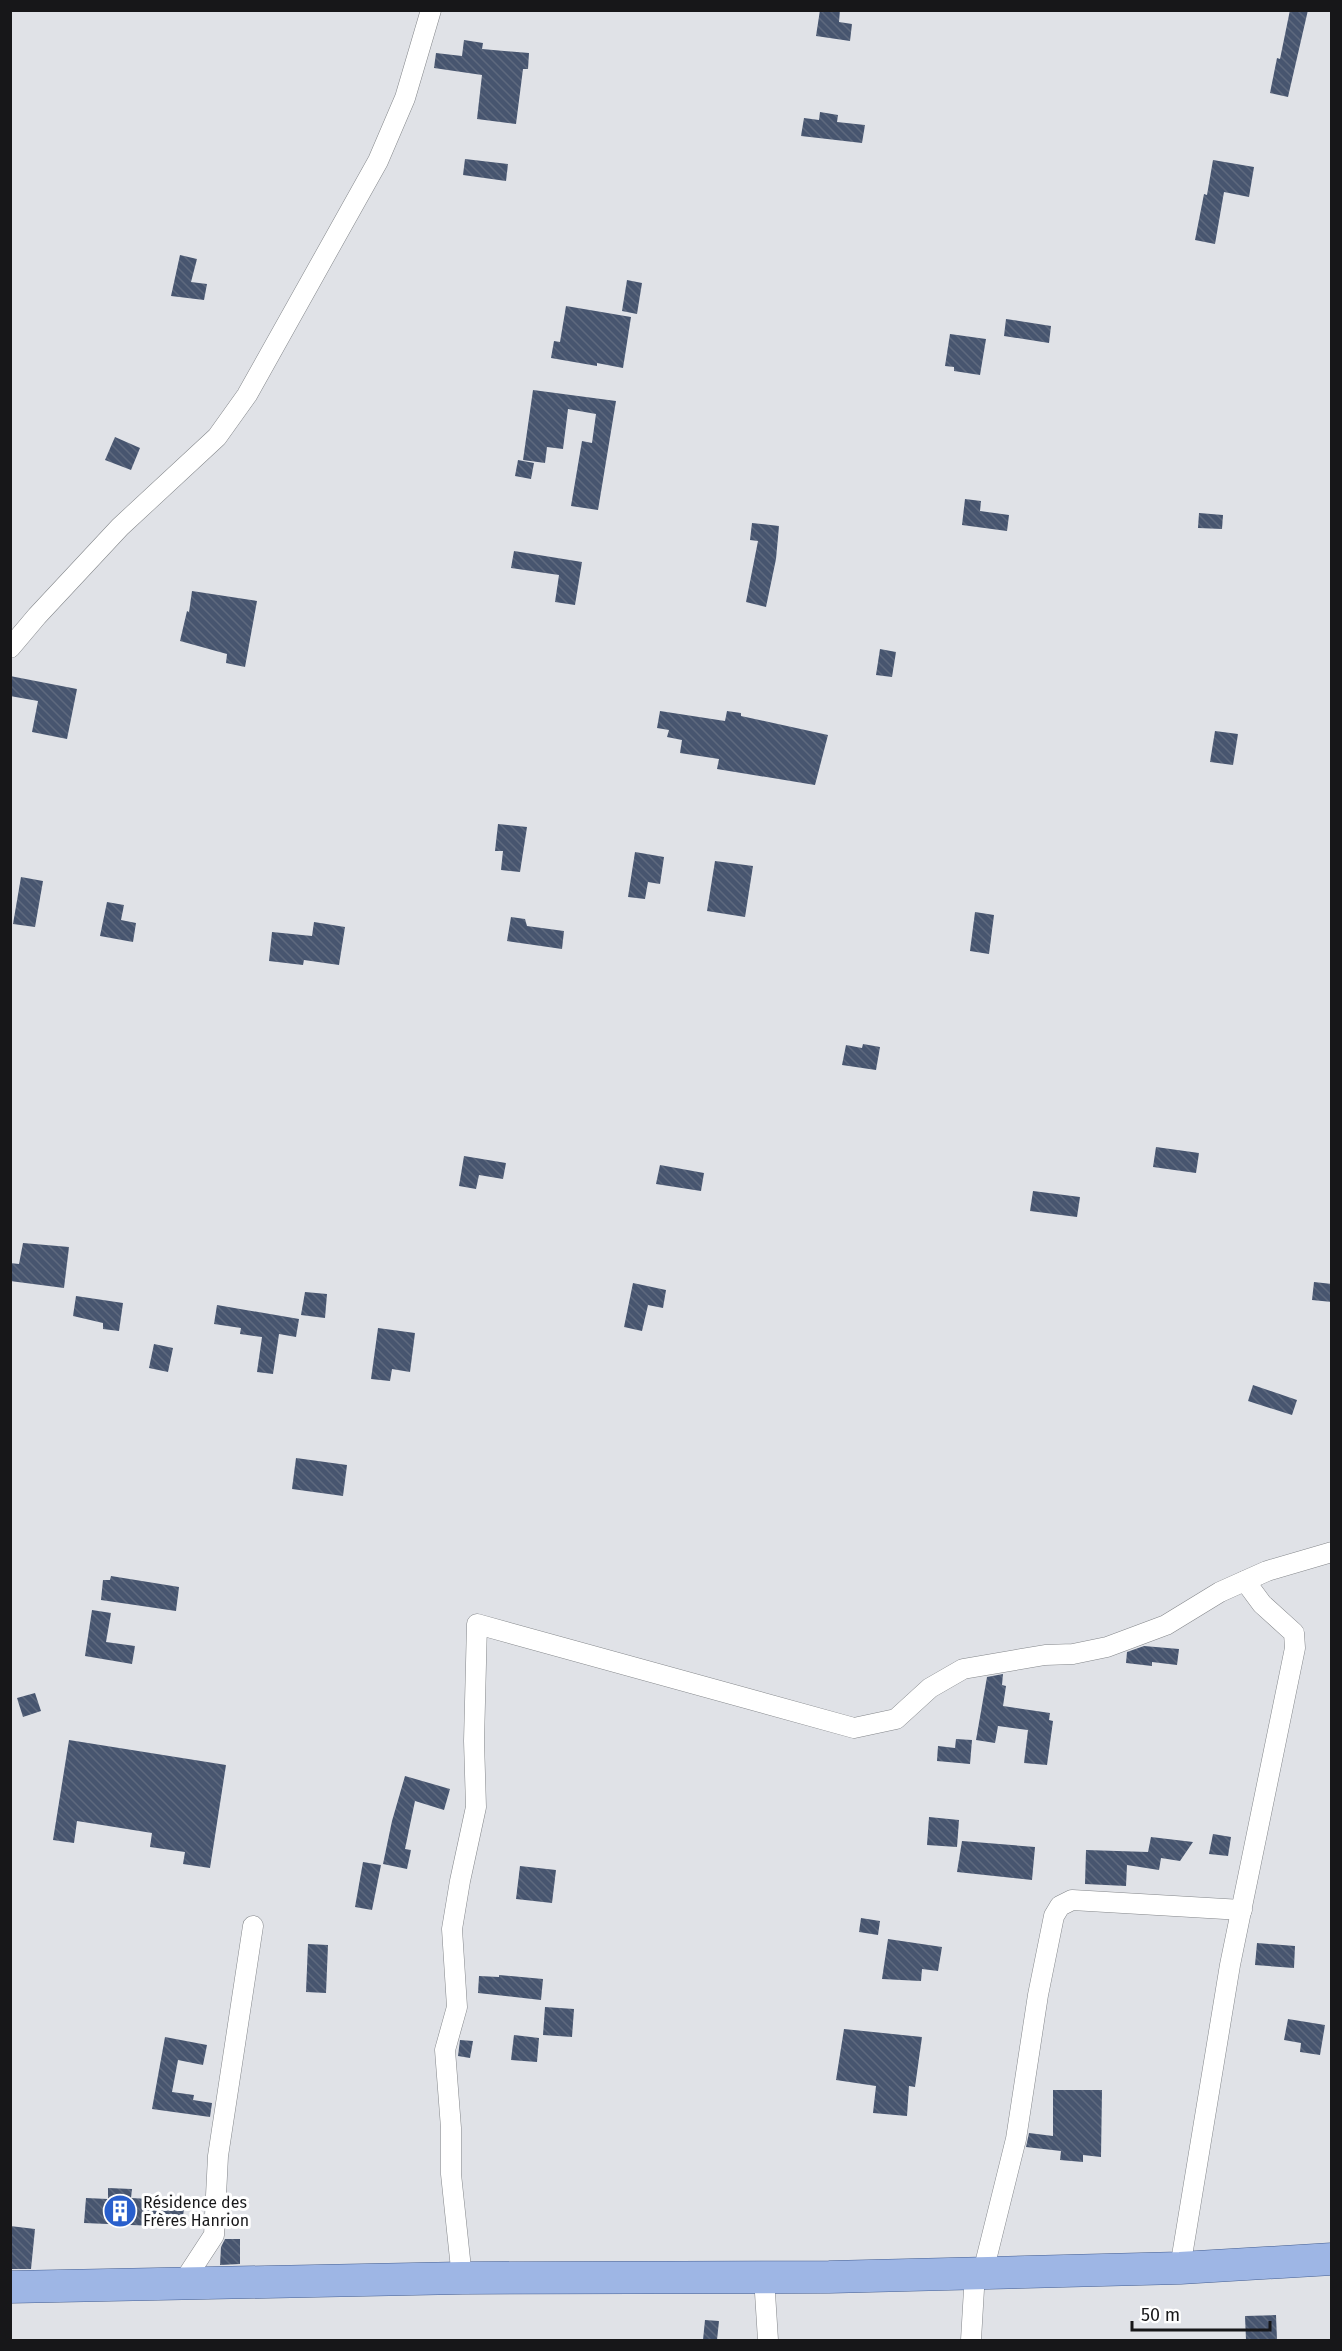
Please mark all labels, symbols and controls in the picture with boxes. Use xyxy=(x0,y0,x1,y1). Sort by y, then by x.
building icon: Résidence des Frères Hanrion xyxy=(102,2193,138,2229)
place label: Résidence des Frères Hanrion xyxy=(143,2193,249,2230)
scale bar xyxy=(1132,2294,1270,2332)
text: 50 m xyxy=(1141,2304,1180,2326)

